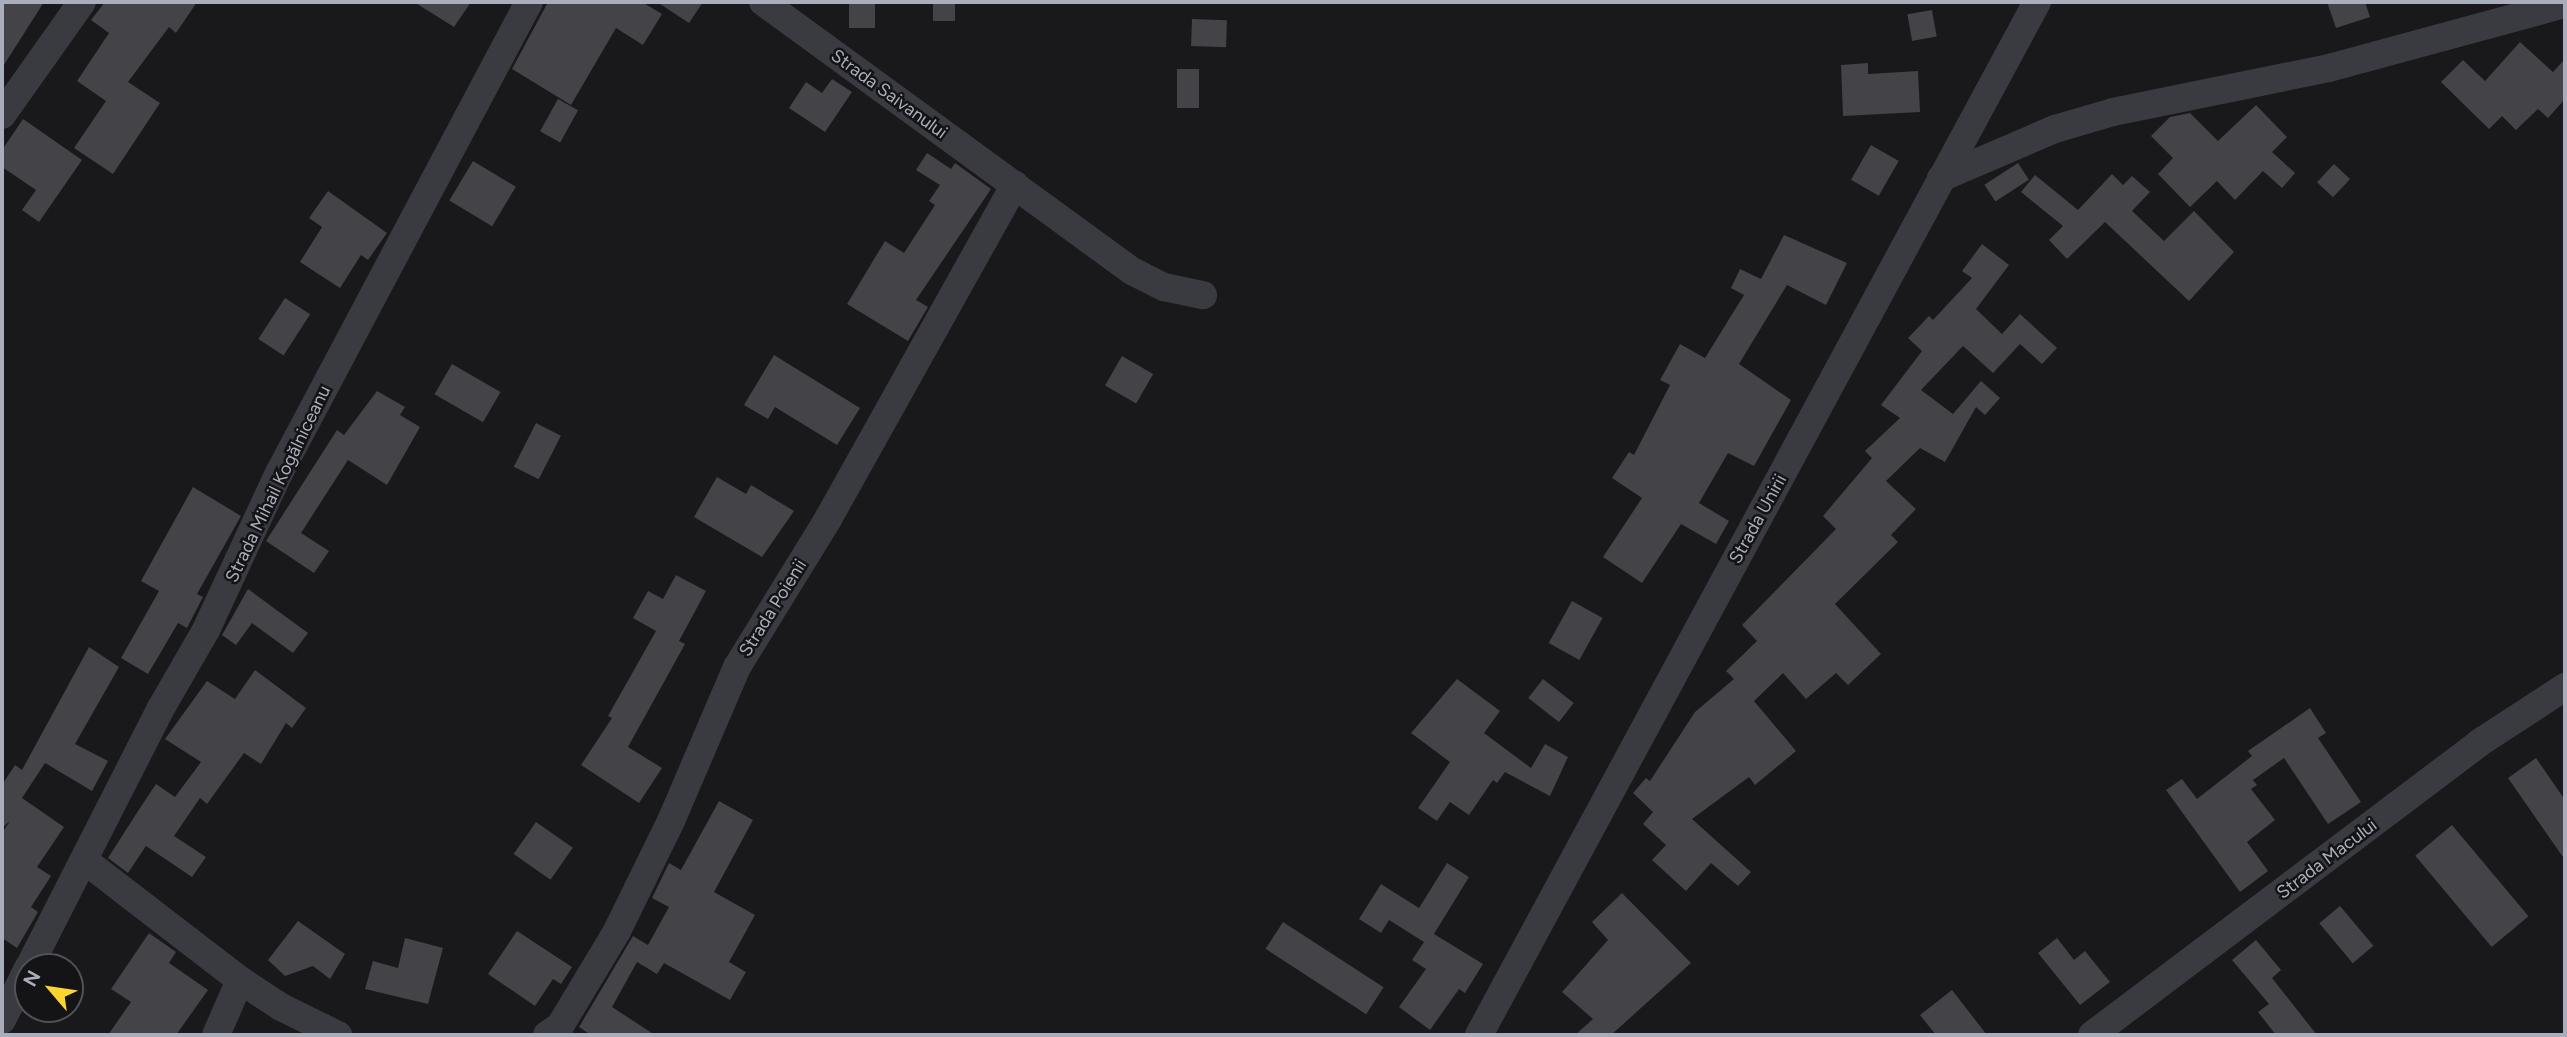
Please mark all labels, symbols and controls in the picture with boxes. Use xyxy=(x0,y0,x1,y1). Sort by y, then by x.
street label: Strada Saivanului xyxy=(827,45,951,143)
street label: Strada Mihail Kogălniceanu xyxy=(221,382,335,586)
street label: Strada Unirii xyxy=(1725,471,1791,567)
street label: Strada Poienii xyxy=(735,555,811,661)
street label: Strada Macului xyxy=(2273,814,2381,904)
north arrow xyxy=(14,953,84,1023)
text: N xyxy=(18,967,46,991)

